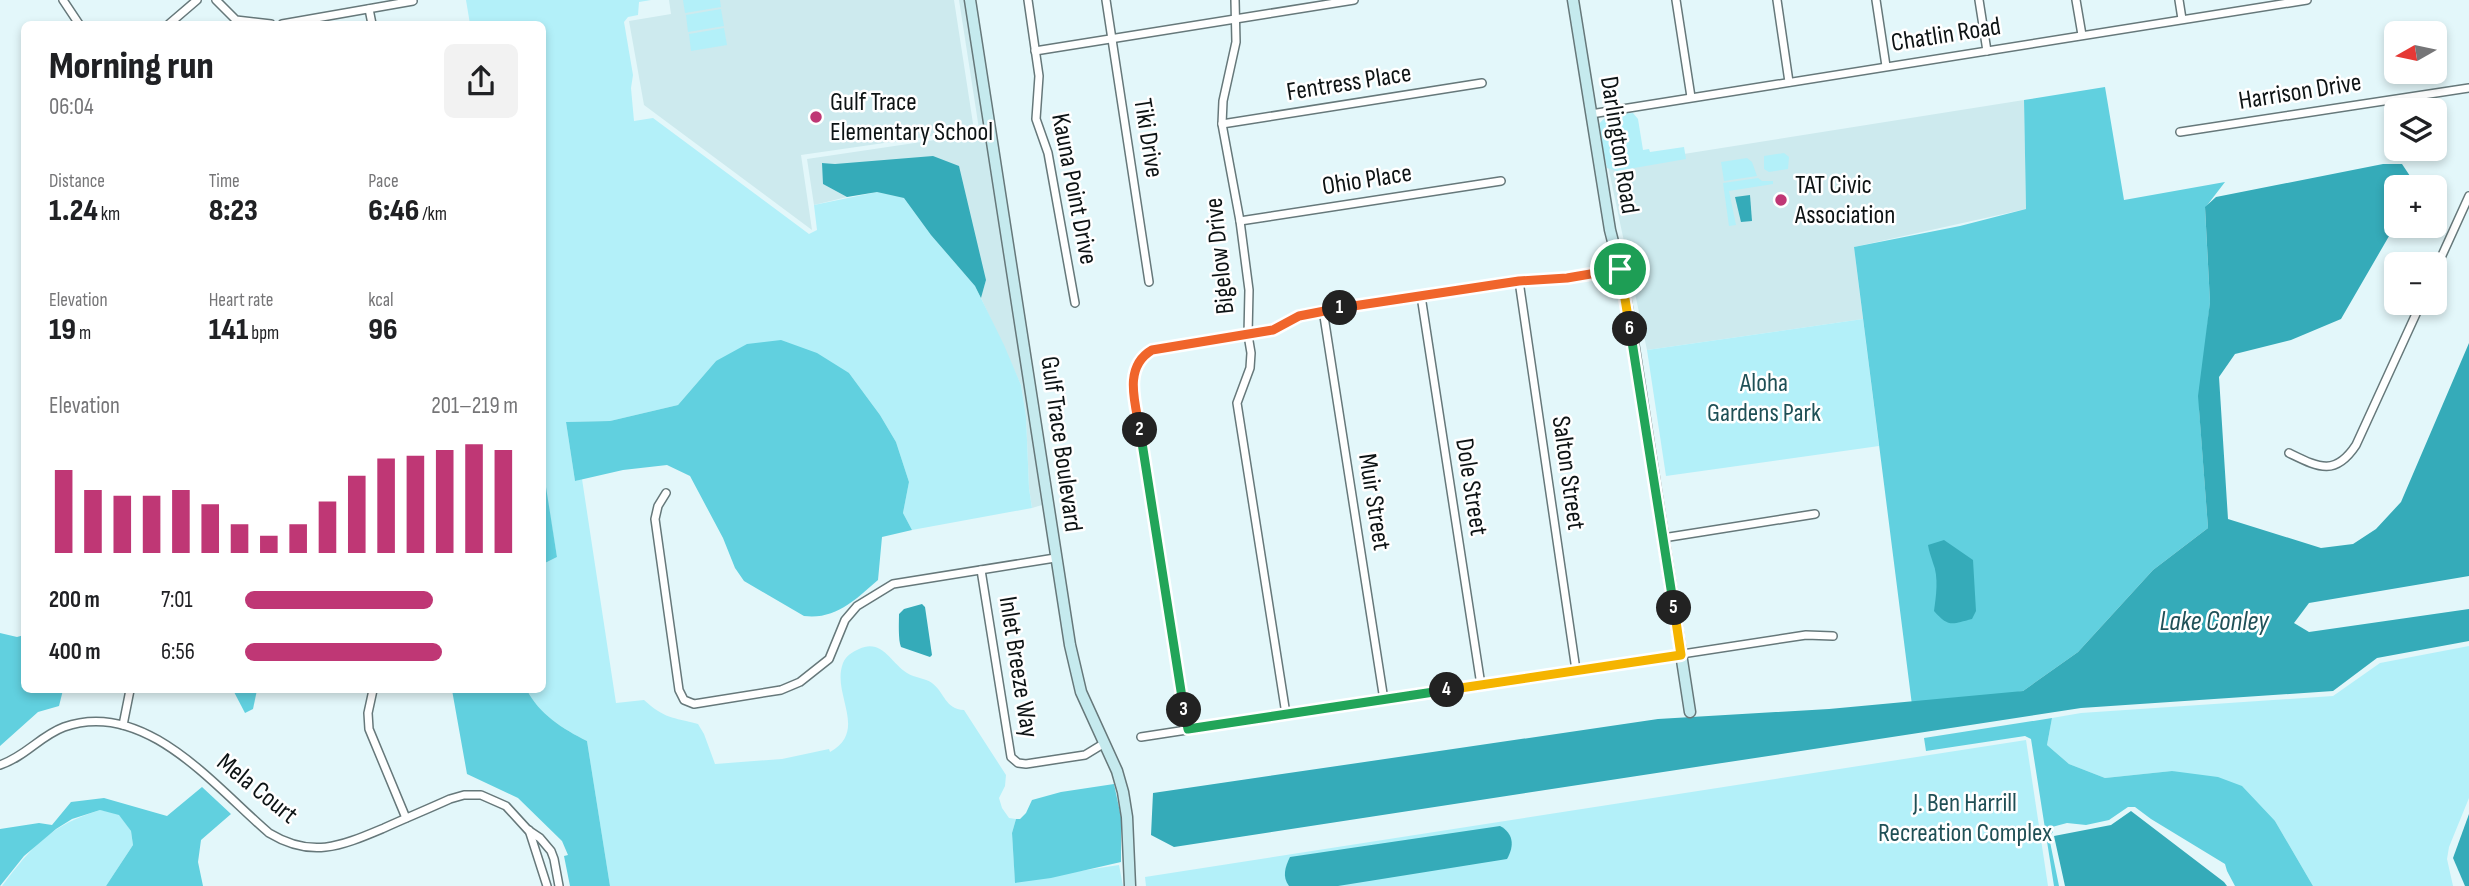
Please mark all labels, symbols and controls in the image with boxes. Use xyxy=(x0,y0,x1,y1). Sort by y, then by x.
street label: Chatlin Road xyxy=(1889,11,2003,59)
north arrow xyxy=(2384,21,2446,84)
map controls xyxy=(2384,21,2447,315)
text: Morning run xyxy=(49,44,214,89)
button: share xyxy=(444,44,518,118)
street label: Fentress Place xyxy=(1284,58,1414,108)
street label: Harrison Drive xyxy=(2236,67,2364,117)
street label: Darlington Road xyxy=(1593,74,1645,216)
place label: Gulf Trace Elementary School xyxy=(830,87,993,148)
text: 06:04 xyxy=(49,93,94,121)
street label: Tiki Drive xyxy=(1126,96,1170,180)
button: layers xyxy=(2384,98,2447,161)
marker: Gulf Trace Elementary School xyxy=(808,109,824,125)
street label: Kauna Point Drive xyxy=(1044,111,1104,267)
street label: Ohio Place xyxy=(1320,158,1414,202)
text: Distance xyxy=(49,170,105,193)
text: Time xyxy=(209,170,240,193)
text: Pace xyxy=(368,170,399,193)
place label: TAT Civic Association xyxy=(1794,170,1895,231)
button: + xyxy=(2384,175,2447,238)
marker: TAT Civic Association xyxy=(1773,192,1789,208)
text: 1.24 xyxy=(49,193,98,229)
text: 8:23 xyxy=(209,193,258,229)
text: 6:46 xyxy=(368,193,419,229)
street label: Bigelow Drive xyxy=(1198,196,1242,316)
text: km xyxy=(98,203,120,226)
text: /km xyxy=(419,203,447,226)
pin xyxy=(1590,239,1650,299)
icon: arrive xyxy=(1601,250,1639,288)
button: − xyxy=(2384,252,2447,315)
text: Elevation xyxy=(49,289,108,312)
text: Heart rate xyxy=(209,289,274,312)
text: kcal xyxy=(368,289,393,312)
pin: 1 xyxy=(1322,290,1358,326)
text: 1 xyxy=(1336,296,1343,319)
text: 19 xyxy=(49,312,76,348)
text: 141 xyxy=(209,312,248,348)
text: 96 xyxy=(368,312,398,348)
pin: 6 xyxy=(1612,312,1648,346)
text: 6 xyxy=(1625,317,1634,340)
text: m xyxy=(76,322,91,345)
text: bpm xyxy=(248,322,279,345)
street label: Gulf Trace Boulevard xyxy=(1033,354,1089,534)
park label: Aloha Gardens Park xyxy=(1707,368,1821,429)
text: Elevation xyxy=(49,392,120,420)
text: 201–219 m xyxy=(431,392,518,420)
pin: 2 xyxy=(1122,412,1158,448)
street label: Salton Street xyxy=(1545,414,1591,532)
text: 2 xyxy=(1135,418,1144,441)
street label: Dole Street xyxy=(1448,436,1494,538)
street label: Muir Street xyxy=(1351,451,1397,553)
text: 200 m xyxy=(49,586,100,614)
text: 7:01 xyxy=(161,586,193,614)
pin: 5 xyxy=(1656,590,1692,626)
street label: Inlet Breeze Way xyxy=(992,594,1044,740)
text: 5 xyxy=(1669,596,1678,619)
water label: Lake Conley xyxy=(2159,605,2270,638)
text: 400 m xyxy=(49,638,100,666)
text: 6:56 xyxy=(161,638,195,666)
pin: 4 xyxy=(1430,672,1464,708)
text: 4 xyxy=(1442,678,1451,701)
pin: 3 xyxy=(1166,692,1202,728)
text: 3 xyxy=(1179,698,1188,721)
street label: Mela Court xyxy=(210,747,304,831)
park label: J. Ben Harrill Recreation Complex xyxy=(1878,788,2052,849)

